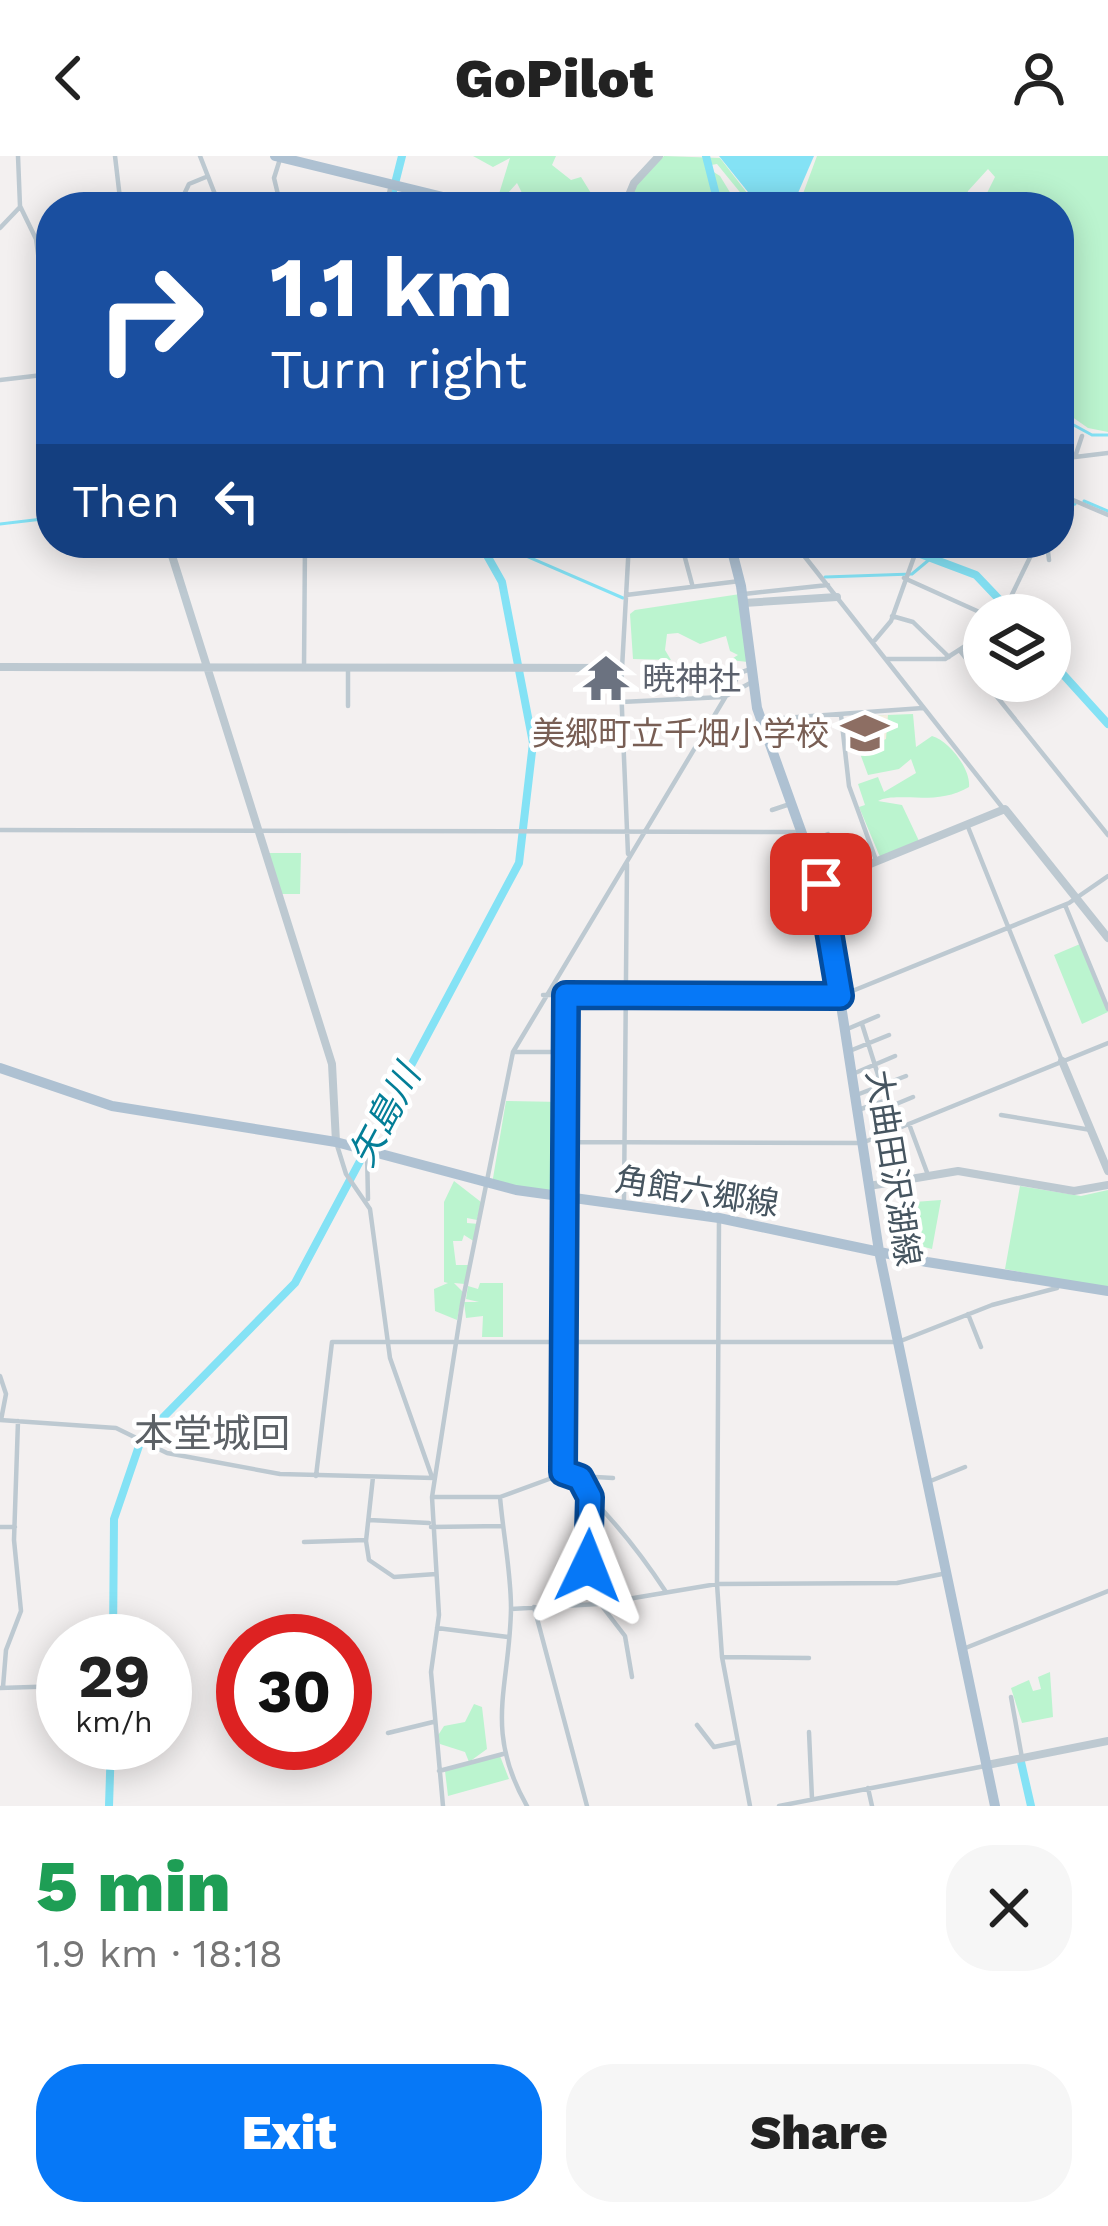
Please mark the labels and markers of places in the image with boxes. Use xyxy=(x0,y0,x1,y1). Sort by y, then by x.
temple icon: 暁神社 xyxy=(581,653,631,703)
place label: 暁神社 xyxy=(642,659,741,698)
school or university icon: 美郷町立千畑小学校 xyxy=(840,708,890,758)
place label: 美郷町立千畑小学校 xyxy=(532,714,829,753)
pin xyxy=(770,833,872,935)

